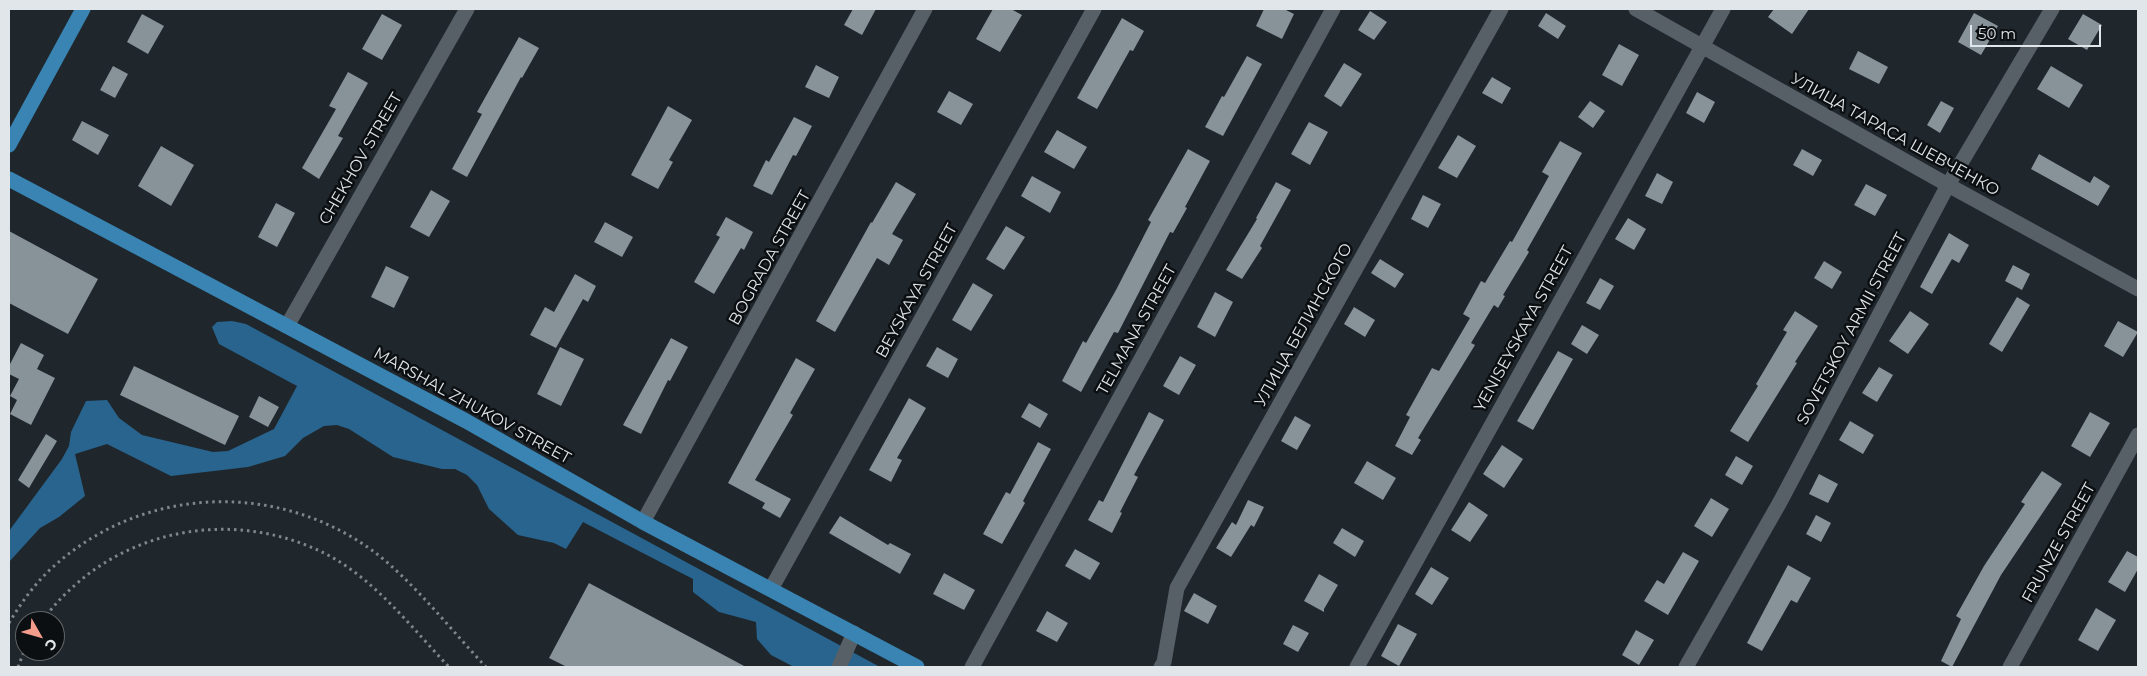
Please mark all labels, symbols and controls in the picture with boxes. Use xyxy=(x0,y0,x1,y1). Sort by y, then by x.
scale bar xyxy=(1972,15,2103,47)
text: 50 m xyxy=(1978,24,2016,43)
street label: УЛИЦА ТАРАСА ШЕВЧЕНКО xyxy=(1787,70,2003,200)
street label: CHEKHOV STREET xyxy=(315,90,407,228)
street label: BOGRADA STREET xyxy=(725,187,815,329)
street label: BEYSKAYA STREET xyxy=(872,221,962,361)
street label: SOVETSKOY ARMII STREET xyxy=(1793,230,1911,428)
street label: УЛИЦА БЕЛИНСКОГО xyxy=(1251,240,1357,410)
street label: YENISEYSKAYA STREET xyxy=(1470,243,1578,415)
street label: TELMANA STREET xyxy=(1093,262,1181,398)
street label: MARSHAL ZHUKOV STREET xyxy=(370,344,574,468)
street label: FRUNZE STREET xyxy=(2018,480,2100,606)
north arrow xyxy=(15,611,65,661)
text: С xyxy=(41,635,61,654)

